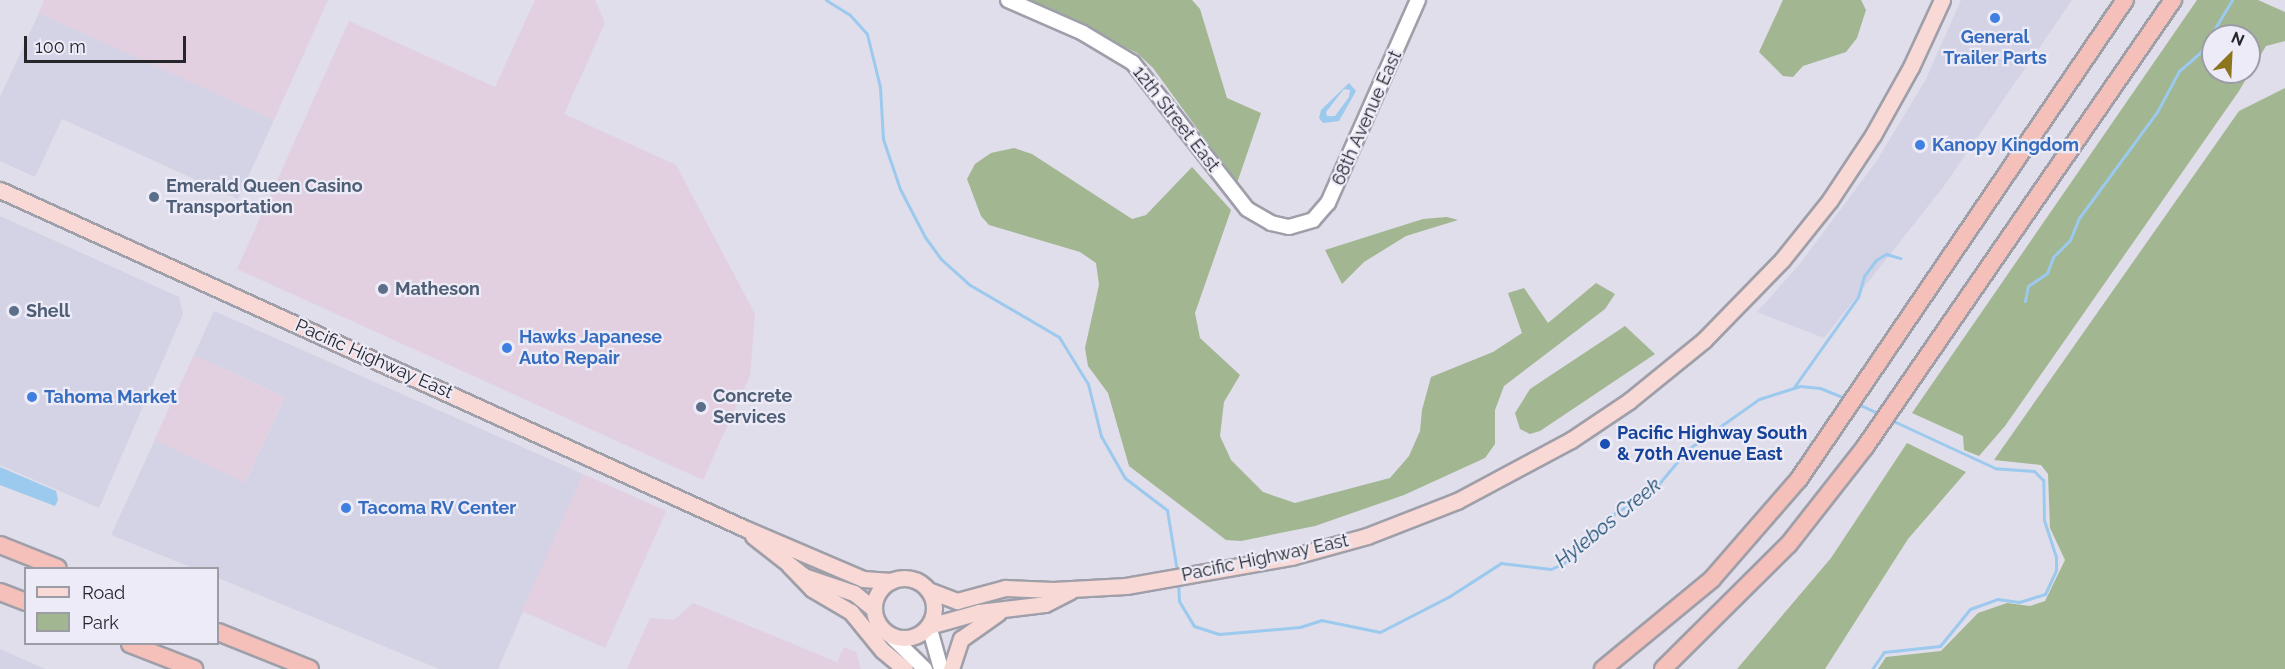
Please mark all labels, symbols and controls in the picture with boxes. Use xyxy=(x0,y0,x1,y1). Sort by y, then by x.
marker: General Trailer Parts xyxy=(1988,11,2002,25)
scale bar xyxy=(27,24,189,62)
north arrow xyxy=(2201,24,2261,84)
place label: General Trailer Parts xyxy=(1943,27,2047,70)
text: N xyxy=(2228,28,2247,50)
text: 100 m xyxy=(35,36,86,57)
street label: 68th Avenue East xyxy=(1327,47,1407,189)
street label: 12th Street East xyxy=(1128,62,1224,176)
place label: Kanopy Kingdom xyxy=(1932,134,2080,156)
marker: Kanopy Kingdom xyxy=(1913,138,1927,152)
place label: Emerald Queen Casino Transportation xyxy=(166,176,363,219)
marker: Emerald Queen Casino Transportation xyxy=(147,190,161,204)
place label: Matheson xyxy=(395,278,480,300)
marker: Matheson xyxy=(376,282,390,296)
place label: Shell xyxy=(26,300,70,322)
marker: Shell xyxy=(7,304,21,318)
street label: Pacific Highway East xyxy=(292,314,456,404)
place label: Hawks Japanese Auto Repair xyxy=(519,327,663,370)
marker: Hawks Japanese Auto Repair xyxy=(500,341,514,355)
place label: Tahoma Market xyxy=(44,386,177,408)
place label: Concrete Services xyxy=(713,386,792,428)
marker: Tahoma Market xyxy=(25,390,39,404)
marker: Concrete Services xyxy=(694,400,708,414)
place label: Pacific Highway South & 70th Avenue East xyxy=(1617,423,1808,466)
marker: Pacific Highway South & 70th Avenue East xyxy=(1598,437,1612,451)
water label: Hylebos Creek xyxy=(1550,473,1666,573)
place label: Tacoma RV Center xyxy=(358,497,517,519)
marker: Tacoma RV Center xyxy=(339,501,353,515)
street label: Pacific Highway East xyxy=(1179,530,1351,586)
legend xyxy=(24,567,219,645)
text: Road xyxy=(82,582,125,603)
text: Park xyxy=(82,612,119,633)

